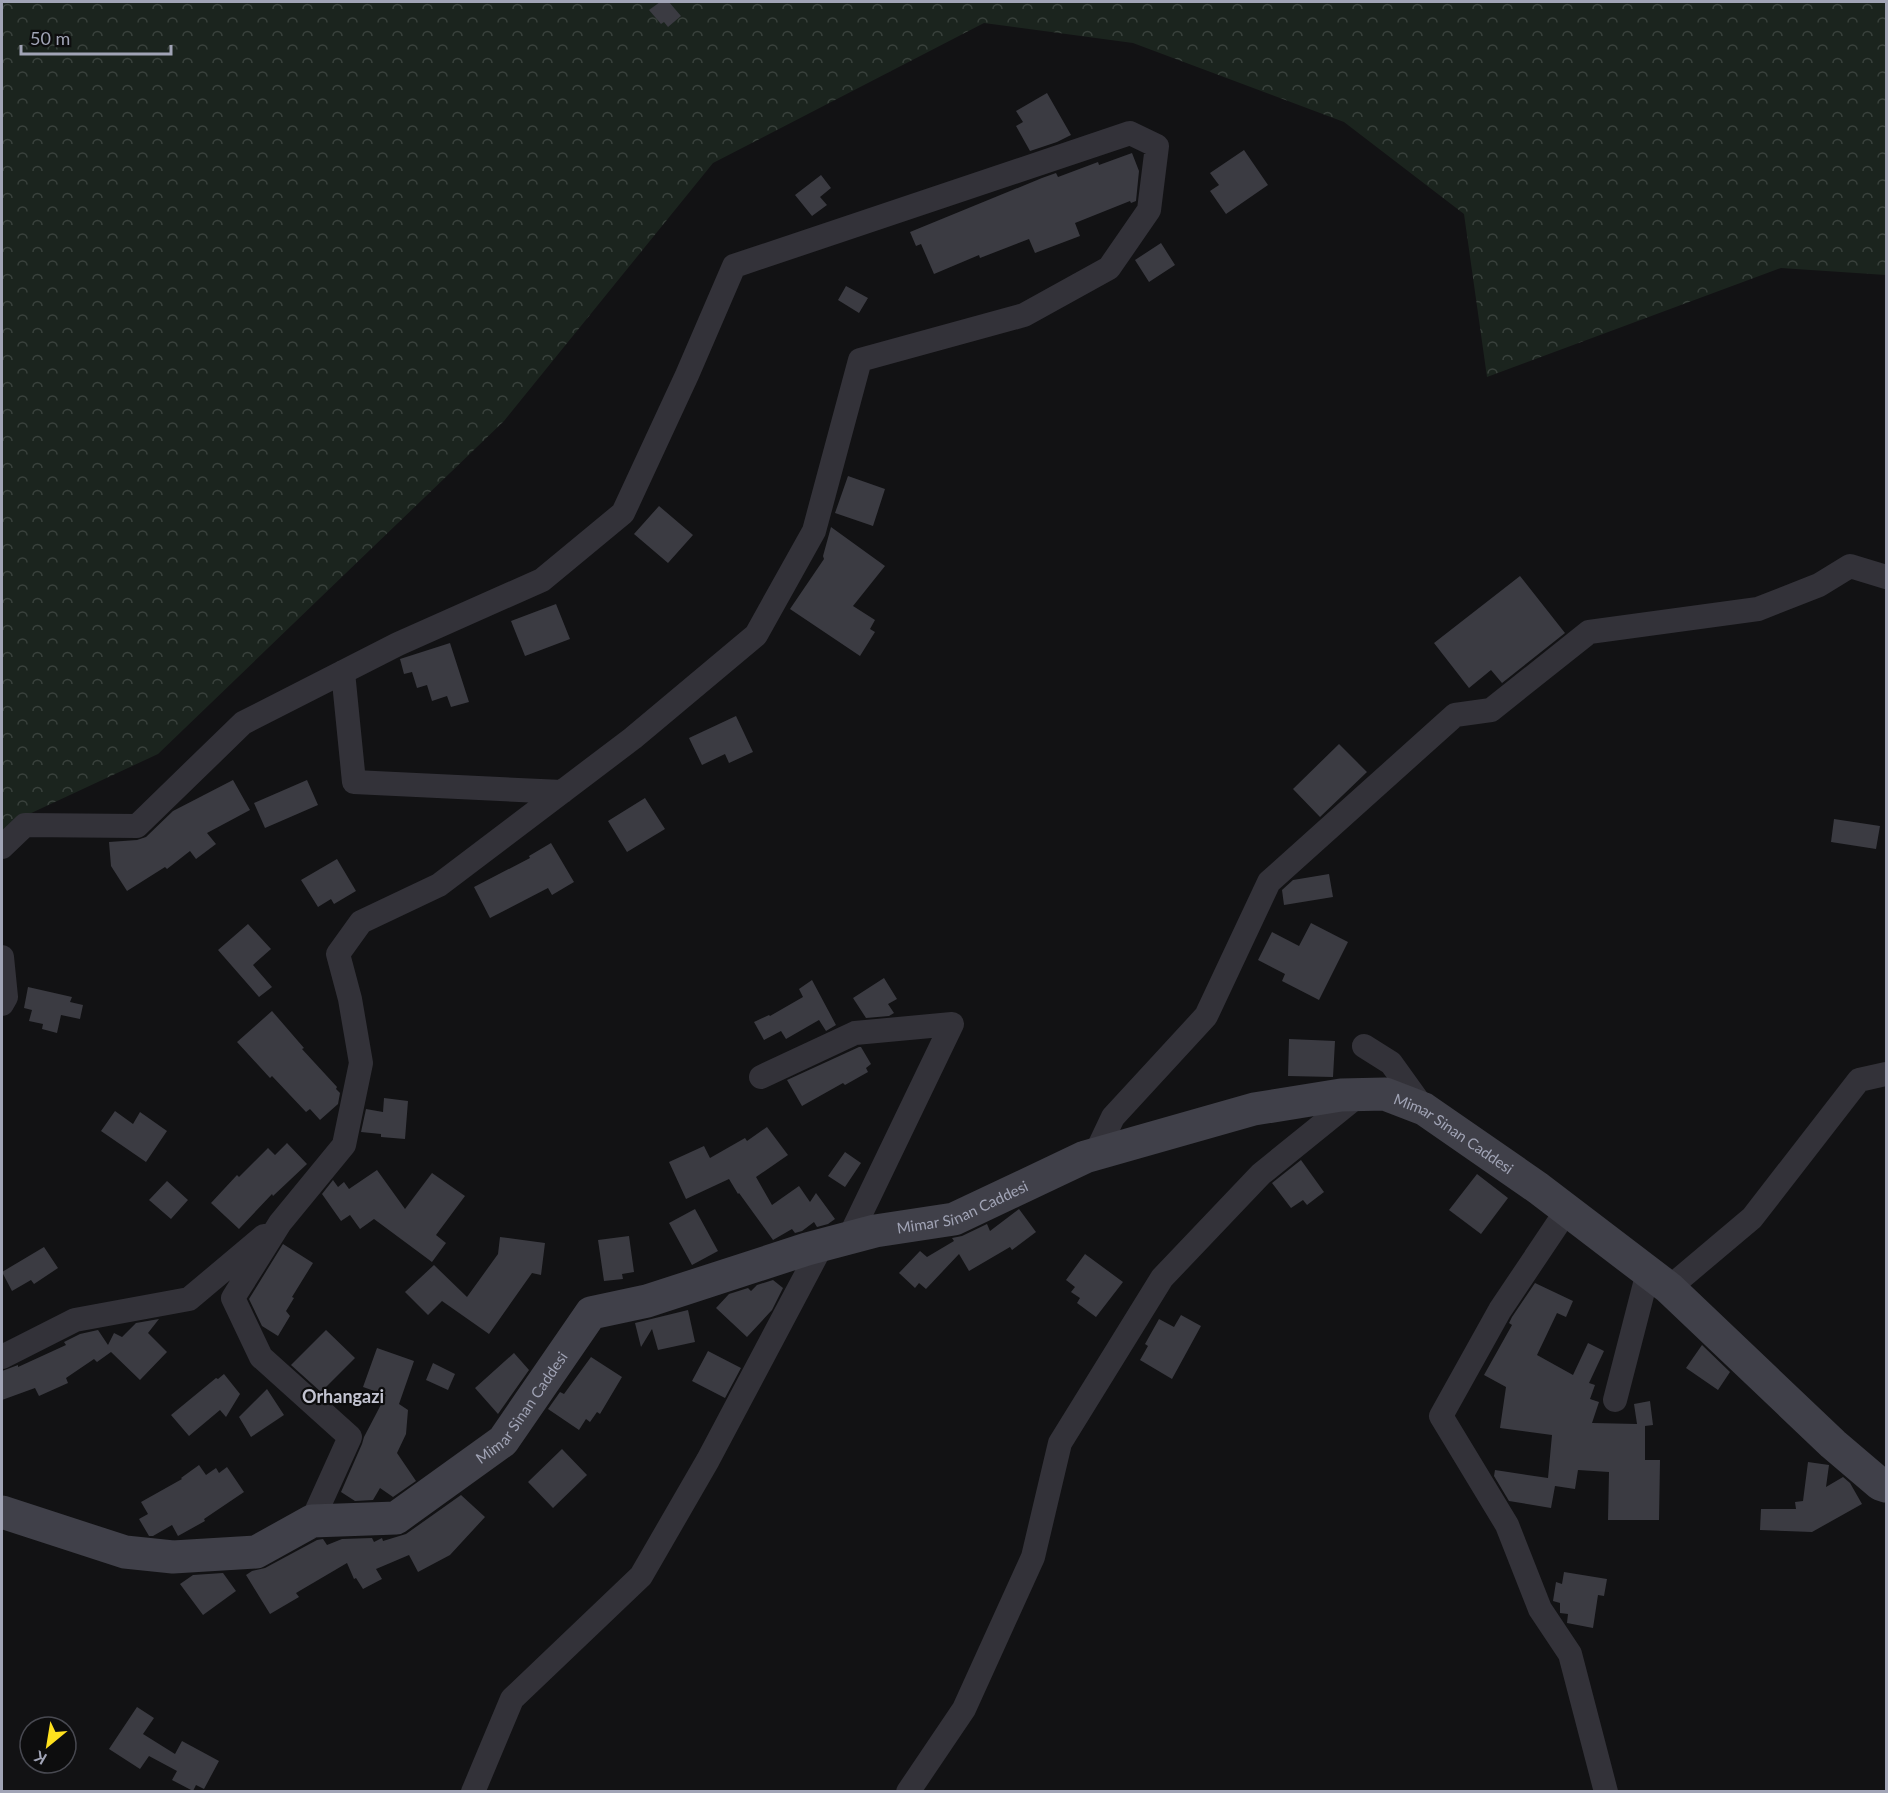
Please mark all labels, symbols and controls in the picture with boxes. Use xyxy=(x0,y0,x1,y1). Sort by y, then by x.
scale bar xyxy=(21,18,171,56)
text: 50 m xyxy=(30,27,70,49)
street label: Mimar Sinan Caddesi xyxy=(1391,1089,1517,1177)
street label: Mimar Sinan Caddesi xyxy=(895,1176,1031,1237)
street label: Mimar Sinan Caddesi xyxy=(472,1348,571,1467)
district label: Orhangazi xyxy=(302,1385,384,1407)
north arrow xyxy=(18,1715,78,1775)
text: K xyxy=(30,1747,50,1769)

